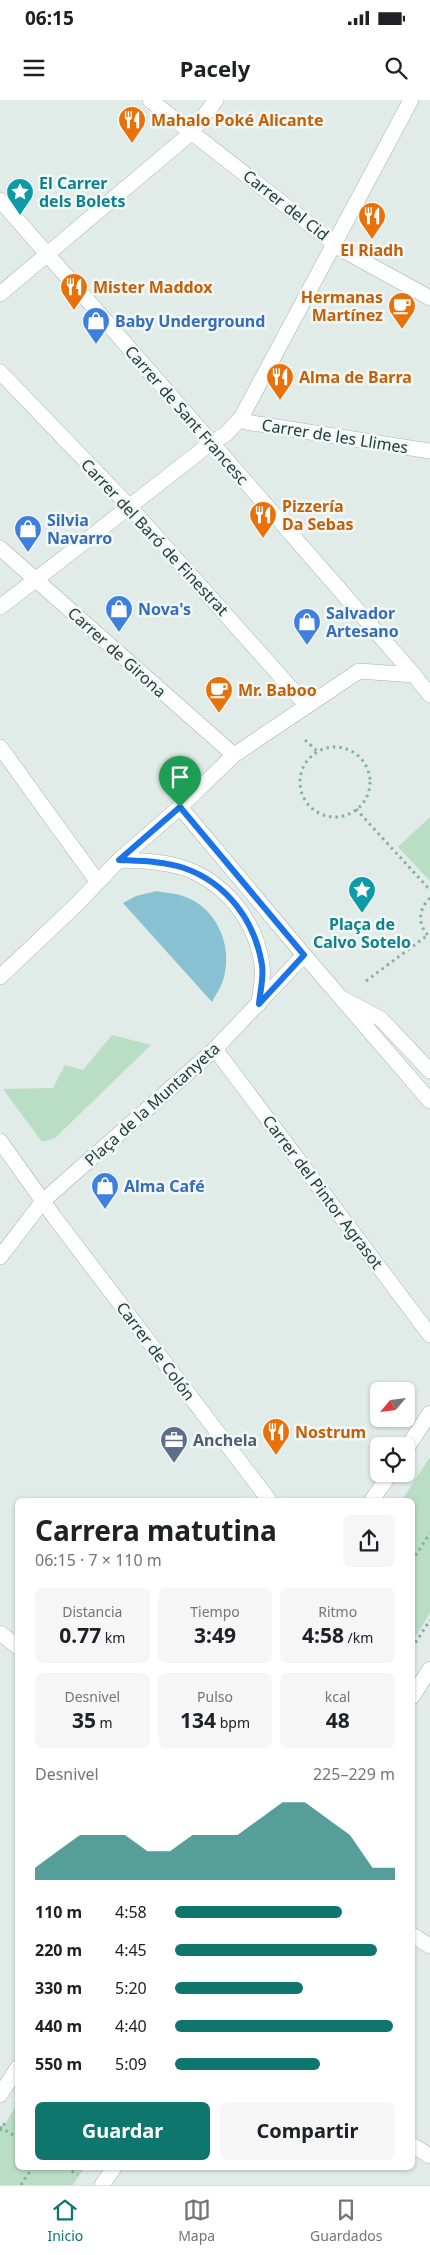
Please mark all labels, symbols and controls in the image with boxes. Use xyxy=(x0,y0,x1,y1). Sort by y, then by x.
text: 06:15 xyxy=(25,5,74,31)
text: Pacely xyxy=(180,53,250,83)
icon: menu xyxy=(20,54,48,82)
icon: search xyxy=(382,54,410,82)
restaurant icon: Mahalo Poké Alicante xyxy=(117,105,147,144)
place label: Mahalo Poké Alicante xyxy=(151,109,324,131)
street label: Carrer del Cid xyxy=(239,165,333,245)
place label: El Carrer dels Bolets xyxy=(39,172,126,212)
place icon: El Carrer dels Bolets xyxy=(5,177,35,216)
restaurant icon: El Riadh xyxy=(357,201,387,240)
place label: El Riadh xyxy=(340,239,404,261)
restaurant icon: Mister Maddox xyxy=(59,272,89,311)
place label: Mister Maddox xyxy=(93,276,213,298)
place label: Hermanas Martínez xyxy=(301,286,383,326)
cafe icon: Hermanas Martínez xyxy=(387,291,417,330)
shop icon: Baby Underground xyxy=(81,306,111,345)
place label: Baby Underground xyxy=(115,310,265,332)
street label: Carrer de Sant Francesc xyxy=(120,341,254,490)
restaurant icon: Alma de Barra xyxy=(265,362,295,401)
place label: Alma de Barra xyxy=(299,366,412,388)
street label: Carrer de les Llimes xyxy=(260,414,410,458)
street label: Carrer del Baró de Finestrat xyxy=(76,454,234,620)
place label: Pizzería Da Sebas xyxy=(282,495,354,535)
restaurant icon: Pizzería Da Sebas xyxy=(248,500,278,539)
place label: Silvia Navarro xyxy=(47,509,112,549)
shop icon: Silvia Navarro xyxy=(13,514,43,553)
shop icon: Nova's xyxy=(104,594,134,633)
place label: Nova's xyxy=(138,598,191,620)
street label: Carrer de Girona xyxy=(63,602,171,702)
place label: Salvador Artesano xyxy=(326,602,399,642)
shop icon: Salvador Artesano xyxy=(292,607,322,646)
cafe icon: Mr. Baboo xyxy=(204,675,234,714)
place label: Mr. Baboo xyxy=(238,679,317,701)
pin xyxy=(159,756,201,807)
icon: arrive xyxy=(166,763,194,791)
place icon: Plaça de Calvo Sotelo xyxy=(347,875,377,914)
place label: Plaça de Calvo Sotelo xyxy=(313,913,411,953)
street label: Plaça de la Muntanyeta xyxy=(80,1037,224,1171)
street label: Carrer del Pintor Agrasot xyxy=(258,1111,388,1274)
shop icon: Alma Café xyxy=(90,1171,120,1210)
place label: Alma Café xyxy=(124,1175,205,1197)
street label: Carrer de Colón xyxy=(112,1297,200,1405)
north arrow xyxy=(370,1382,415,1428)
map controls xyxy=(370,1382,415,1482)
restaurant icon: Nostrum xyxy=(261,1417,291,1456)
place label: Nostrum xyxy=(295,1421,366,1443)
office icon: Anchela xyxy=(159,1425,189,1464)
place label: Anchela xyxy=(193,1429,257,1451)
button: locate xyxy=(370,1437,415,1482)
text: Carrera matutina xyxy=(35,1511,277,1549)
button: share xyxy=(343,1515,395,1567)
text: 06:15 · 7 × 110 m xyxy=(35,1549,162,1571)
text: Distancia xyxy=(62,1602,122,1621)
text: Tiempo xyxy=(190,1602,240,1621)
text: Ritmo xyxy=(318,1602,357,1621)
text: 0.77 xyxy=(59,1621,101,1649)
text: 3:49 xyxy=(194,1621,236,1649)
text: 4:58 xyxy=(302,1621,344,1649)
text: km xyxy=(101,1628,125,1647)
text: /km xyxy=(344,1628,373,1647)
text: Desnivel xyxy=(64,1687,120,1706)
text: Pulso xyxy=(197,1687,233,1706)
text: kcal xyxy=(325,1687,350,1706)
text: 35 xyxy=(72,1706,96,1734)
text: 134 xyxy=(180,1706,216,1734)
text: 48 xyxy=(326,1706,350,1734)
text: m xyxy=(96,1713,113,1732)
text: bpm xyxy=(216,1713,250,1732)
text: Desnivel xyxy=(35,1763,99,1785)
text: 225–229 m xyxy=(313,1763,395,1785)
text: 110 m xyxy=(35,1901,82,1923)
text: 4:58 xyxy=(115,1901,147,1923)
text: 220 m xyxy=(35,1939,82,1961)
text: 4:45 xyxy=(115,1939,147,1961)
text: 330 m xyxy=(35,1977,82,1999)
text: 5:20 xyxy=(115,1977,147,1999)
text: 440 m xyxy=(35,2015,82,2037)
text: 4:40 xyxy=(115,2015,147,2037)
text: 550 m xyxy=(35,2053,82,2075)
text: 5:09 xyxy=(115,2053,147,2075)
button: Guardar xyxy=(35,2102,210,2160)
button: Compartir xyxy=(220,2102,395,2160)
tab: Inicio xyxy=(47,2196,83,2245)
tab: Mapa xyxy=(178,2196,215,2245)
tab: Guardados xyxy=(310,2196,383,2245)

